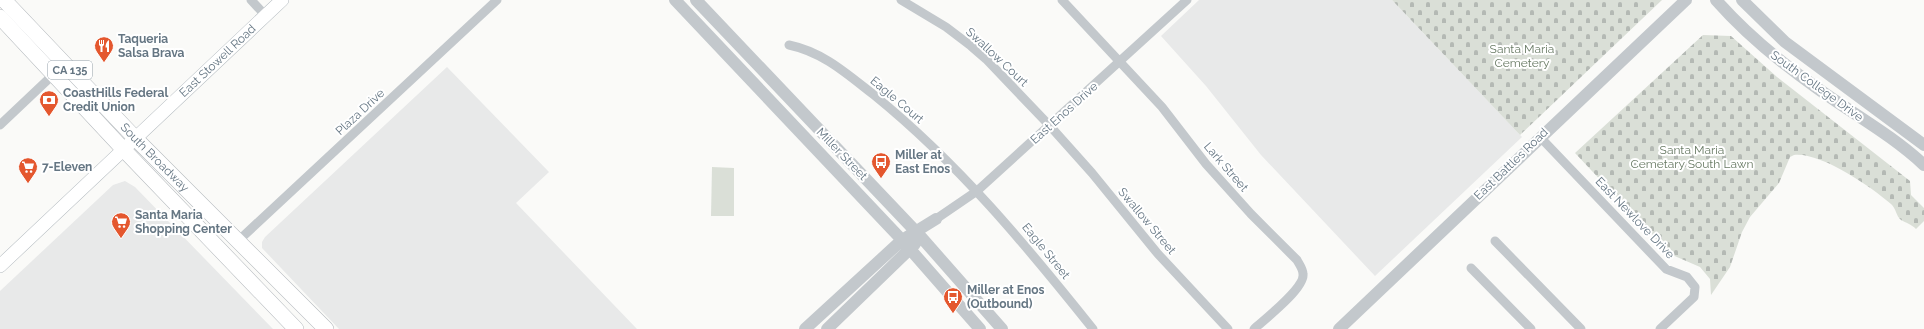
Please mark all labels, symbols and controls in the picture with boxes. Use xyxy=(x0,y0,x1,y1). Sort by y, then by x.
street label: East Stowell Road xyxy=(177,22,258,100)
street label: Swallow Court xyxy=(963,25,1031,89)
place label: Taqueria Salsa Brava xyxy=(118,32,185,60)
restaurant icon: Taqueria Salsa Brava xyxy=(93,35,115,63)
park label: Santa Maria Cemetery xyxy=(1490,42,1554,70)
street label: South College Drive xyxy=(1768,48,1866,124)
road number: CA 135 xyxy=(48,61,92,79)
street label: Eagle Court xyxy=(867,74,927,126)
street label: East Enos Drive xyxy=(1028,79,1100,147)
place label: CoastHills Federal Credit Union xyxy=(63,86,168,114)
street label: Plaza Drive xyxy=(333,86,387,138)
bank icon: CoastHills Federal Credit Union xyxy=(38,89,60,117)
street label: South Broadway xyxy=(118,120,192,195)
street label: Miller Street xyxy=(814,125,870,183)
street label: East Battles Road xyxy=(1471,125,1551,203)
street label: Lark Street xyxy=(1201,140,1251,194)
park label: Santa Maria Cemetary South Lawn xyxy=(1630,143,1754,171)
place label: Miller at East Enos xyxy=(895,148,950,176)
bus stop icon: Miller at East Enos xyxy=(870,151,892,179)
supermarket icon: 7-Eleven xyxy=(17,156,39,184)
place label: 7-Eleven xyxy=(42,160,92,174)
street label: East Newlove Drive xyxy=(1593,174,1677,262)
street label: Swallow Street xyxy=(1115,185,1179,257)
place label: Santa Maria Shopping Center xyxy=(135,208,232,236)
supermarket icon: Santa Maria Shopping Center xyxy=(110,211,132,239)
street label: Eagle Street xyxy=(1019,220,1073,282)
place label: Miller at Enos (Outbound) xyxy=(967,283,1045,311)
bus stop icon: Miller at Enos (Outbound) xyxy=(942,286,964,314)

